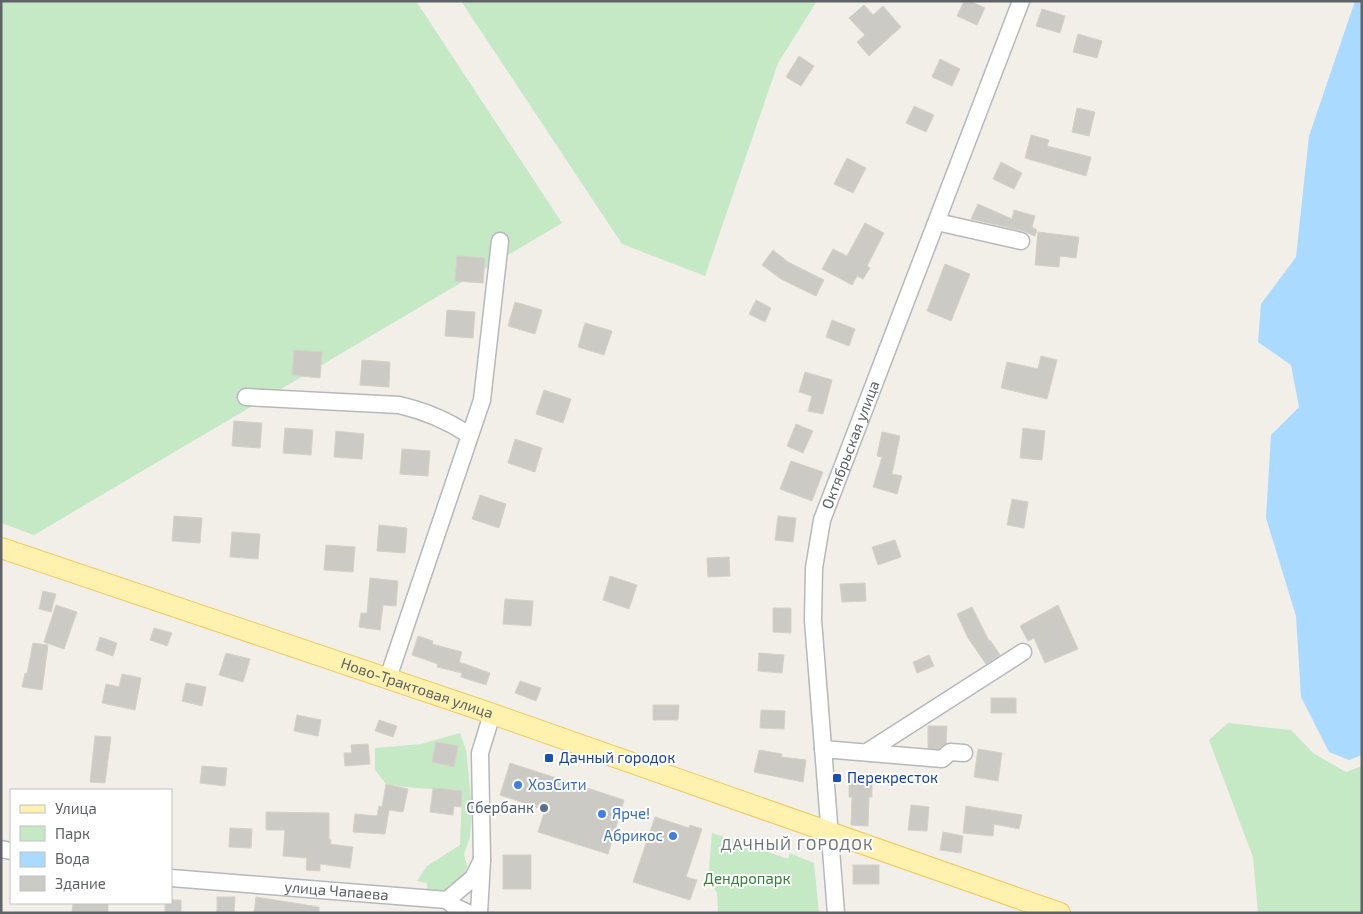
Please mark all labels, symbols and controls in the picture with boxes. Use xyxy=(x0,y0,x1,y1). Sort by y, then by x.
street label: Октябрьская улица xyxy=(817,378,883,511)
street label: Ново-Трактовая улица xyxy=(339,653,496,722)
place label: Дачный городок xyxy=(559,748,675,766)
marker: Дачный городок xyxy=(543,752,555,764)
place label: Перекресток xyxy=(847,768,938,786)
marker: Перекресток xyxy=(831,772,843,784)
place label: ХозСити xyxy=(528,775,586,793)
marker: ХозСити xyxy=(512,779,524,791)
legend xyxy=(10,789,172,904)
place label: Сбербанк xyxy=(466,798,534,816)
text: Улица xyxy=(55,799,97,817)
marker: Сбербанк xyxy=(538,802,550,814)
place label: Ярче! xyxy=(612,804,650,822)
marker: Ярче! xyxy=(596,808,608,820)
text: Парк xyxy=(55,824,90,842)
place label: Абрикос xyxy=(604,826,663,844)
marker: Абрикос xyxy=(667,830,679,842)
district label: ДАЧНЫЙ ГОРОДОК xyxy=(720,834,874,853)
text: Вода xyxy=(55,849,90,867)
park label: Дендропарк xyxy=(703,869,791,887)
text: Здание xyxy=(55,874,106,892)
street label: улица Чапаева xyxy=(284,877,389,903)

